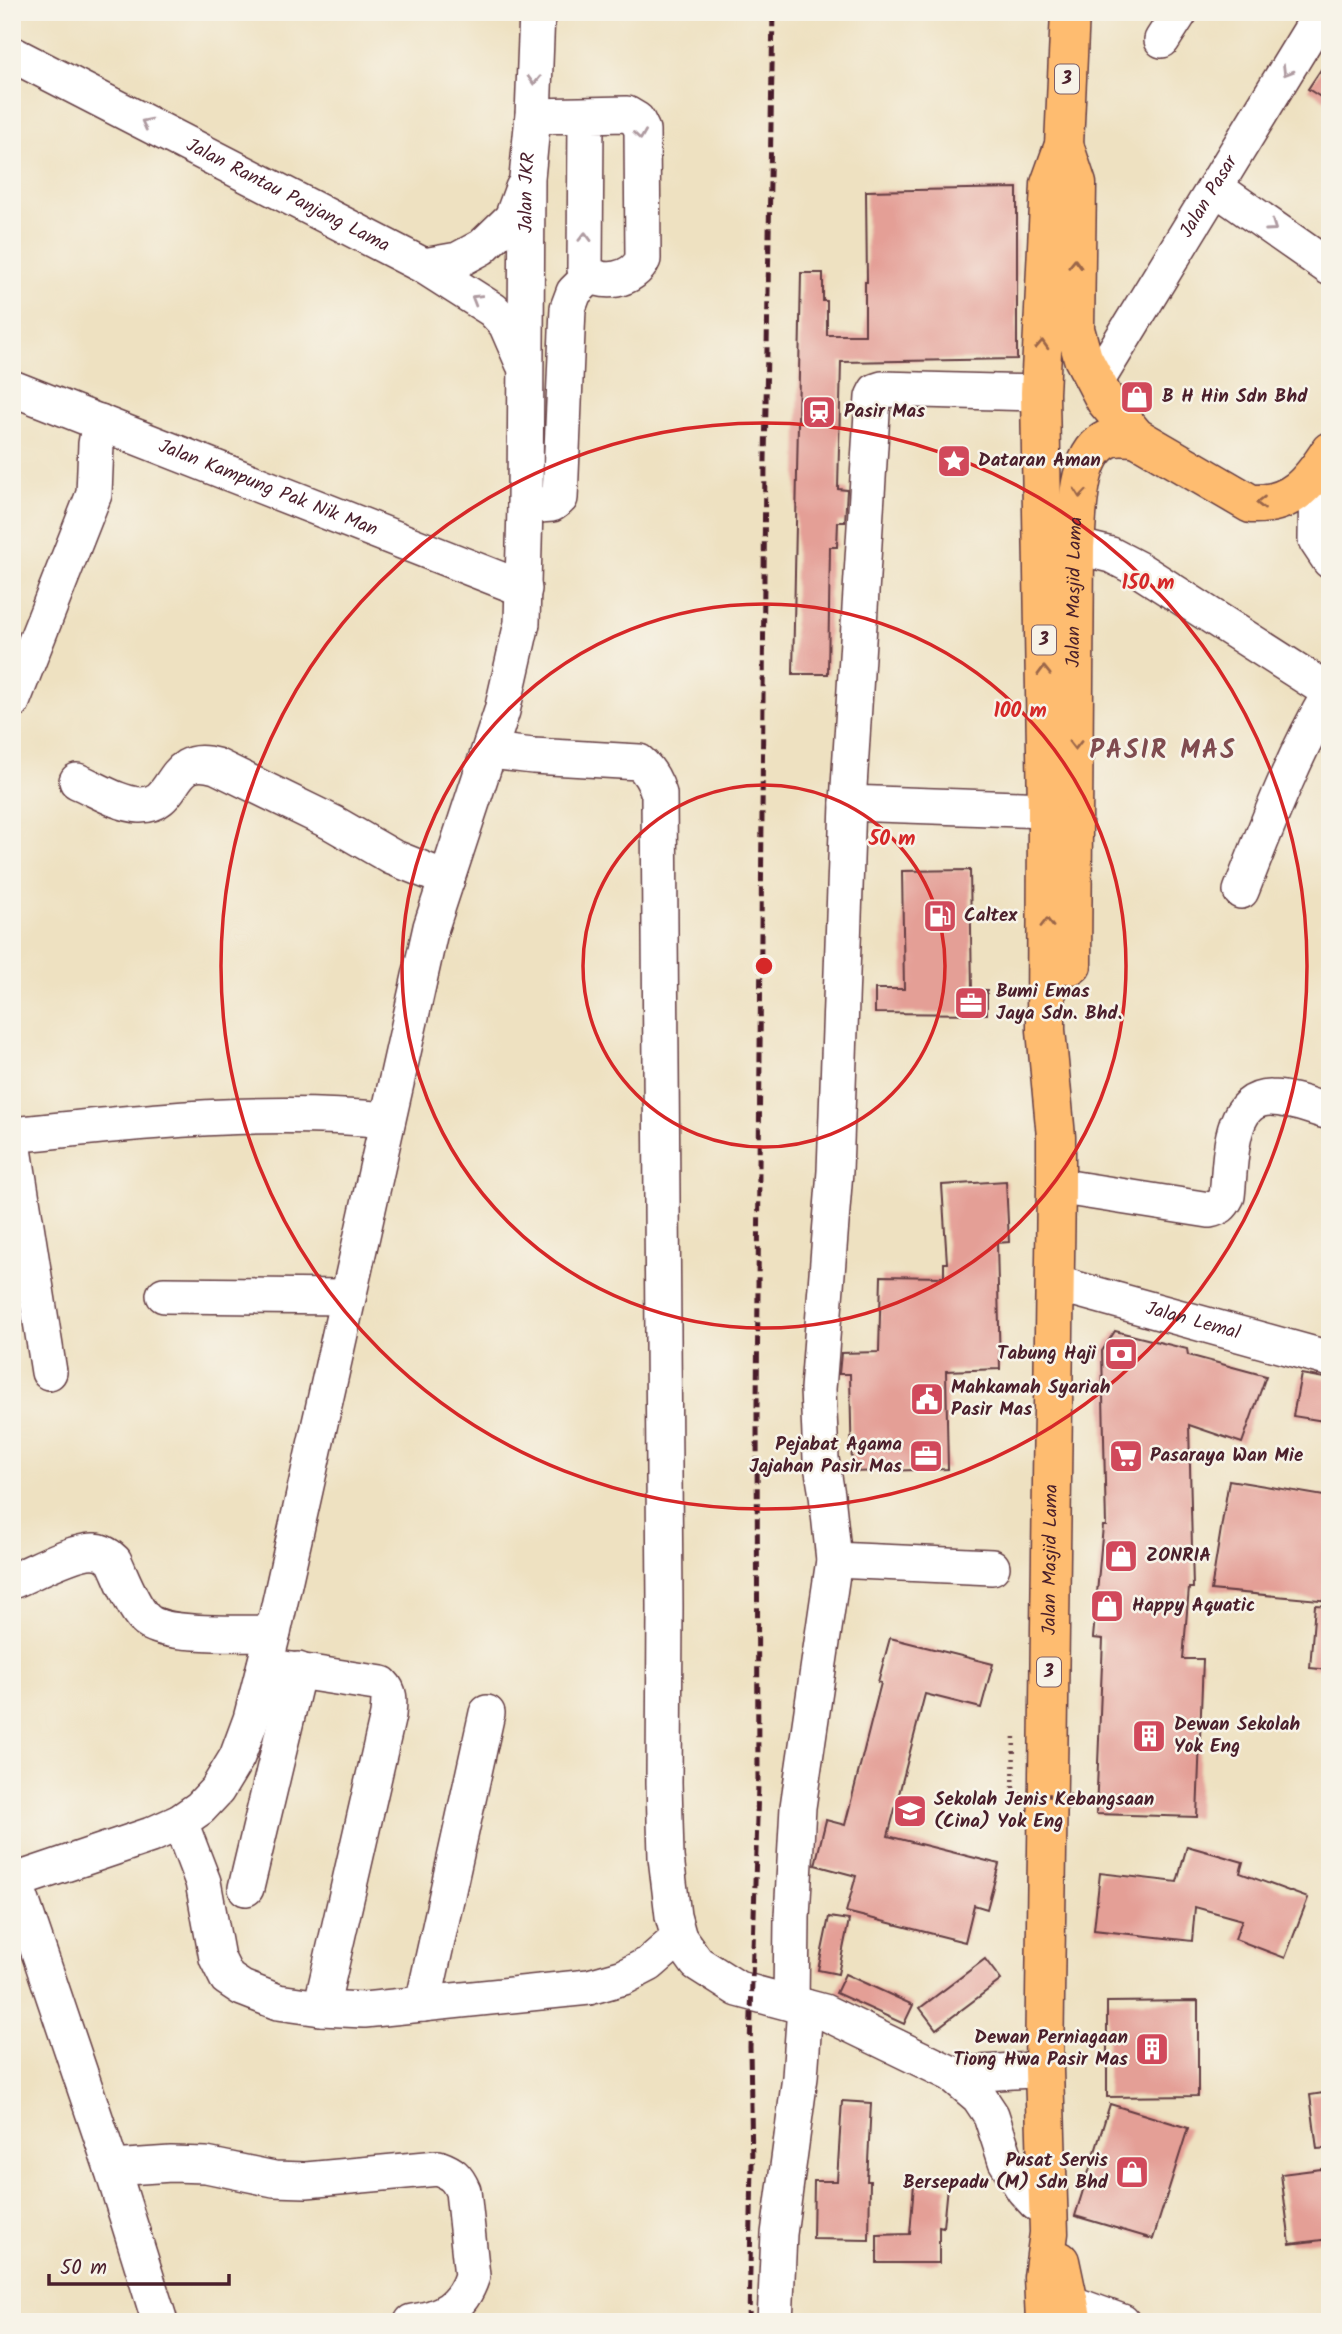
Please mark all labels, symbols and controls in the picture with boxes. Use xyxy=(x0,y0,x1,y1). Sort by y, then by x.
one-way arrow xyxy=(1282,63,1295,76)
road number: 3 xyxy=(1055,64,1079,94)
one-way arrow xyxy=(526,76,542,86)
one-way arrow xyxy=(141,118,153,131)
one-way arrow xyxy=(633,129,648,141)
street label: Jalan Rantau Panjang Lama xyxy=(180,131,395,261)
street label: Jalan Pasar xyxy=(1172,148,1247,244)
street label: Jalan JKR xyxy=(512,151,544,233)
one-way arrow xyxy=(1264,219,1277,231)
one-way arrow xyxy=(577,231,593,242)
one-way arrow xyxy=(1067,258,1082,269)
one-way arrow xyxy=(470,295,483,308)
one-way arrow xyxy=(1034,339,1049,350)
shop icon: B H Hin Sdn Bhd xyxy=(1118,378,1156,416)
place label: B H Hin Sdn Bhd xyxy=(1162,382,1308,412)
station icon: Pasir Mas xyxy=(800,393,838,431)
place label: Pasir Mas xyxy=(844,397,925,427)
street label: Jalan Kampung Pak Nik Man xyxy=(154,432,382,545)
place icon: Dataran Aman xyxy=(935,442,973,480)
place label: Dataran Aman xyxy=(978,446,1101,476)
one-way arrow xyxy=(1073,488,1088,499)
one-way arrow xyxy=(1255,495,1266,511)
street label: Jalan Masjid Lama xyxy=(1059,516,1092,668)
text: 150 m xyxy=(1121,567,1175,600)
road number: 3 xyxy=(1032,626,1056,654)
one-way arrow xyxy=(1037,665,1052,676)
text: 100 m xyxy=(993,695,1047,728)
district label: PASIR MAS xyxy=(1089,730,1237,772)
one-way arrow xyxy=(1067,740,1083,751)
text: 50 m xyxy=(868,823,915,856)
fuel station icon: Caltex xyxy=(921,897,959,935)
place label: Caltex xyxy=(964,901,1018,931)
one-way arrow xyxy=(1039,917,1055,927)
centre of rings xyxy=(752,954,776,978)
place label: Bumi Emas Jaya Sdn. Bhd. xyxy=(996,977,1122,1029)
office icon: Bumi Emas Jaya Sdn. Bhd. xyxy=(952,984,990,1022)
street label: Jalan Lemal xyxy=(1142,1294,1244,1349)
bank icon: Tabung Haji xyxy=(1102,1335,1140,1373)
place label: Tabung Haji xyxy=(997,1339,1097,1369)
place label: Mahkamah Syariah Pasir Mas xyxy=(951,1373,1111,1425)
public building icon: Mahkamah Syariah Pasir Mas xyxy=(908,1380,946,1418)
place label: Pejabat Agama Jajahan Pasir Mas xyxy=(749,1430,902,1482)
office icon: Pejabat Agama Jajahan Pasir Mas xyxy=(907,1437,945,1475)
supermarket icon: Pasaraya Wan Mie xyxy=(1107,1437,1145,1475)
place label: Pasaraya Wan Mie xyxy=(1150,1441,1303,1471)
street label: Jalan Masjid Lama xyxy=(1035,1484,1067,1635)
shop icon: ZONRIA xyxy=(1102,1537,1140,1575)
place label: ZONRIA xyxy=(1146,1541,1211,1571)
shop icon: Happy Aquatic xyxy=(1088,1587,1126,1625)
place label: Happy Aquatic xyxy=(1132,1591,1255,1621)
road number: 3 xyxy=(1037,1658,1061,1686)
place label: Dewan Sekolah Yok Eng xyxy=(1174,1710,1300,1762)
building icon: Dewan Sekolah Yok Eng xyxy=(1130,1717,1168,1755)
place label: Sekolah Jenis Kebangsaan (Cina) Yok Eng xyxy=(934,1785,1154,1837)
school or university icon: Sekolah Jenis Kebangsaan (Cina) Yok Eng xyxy=(891,1792,929,1830)
place label: Dewan Perniagaan Tiong Hwa Pasir Mas xyxy=(953,2023,1128,2075)
building icon: Dewan Perniagaan Tiong Hwa Pasir Mas xyxy=(1133,2030,1171,2068)
place label: Pusat Servis Bersepadu (M) Sdn Bhd xyxy=(903,2146,1109,2198)
shop icon: Pusat Servis Bersepadu (M) Sdn Bhd xyxy=(1113,2153,1151,2191)
scale bar xyxy=(49,2243,229,2287)
text: 50 m xyxy=(60,2252,107,2285)

